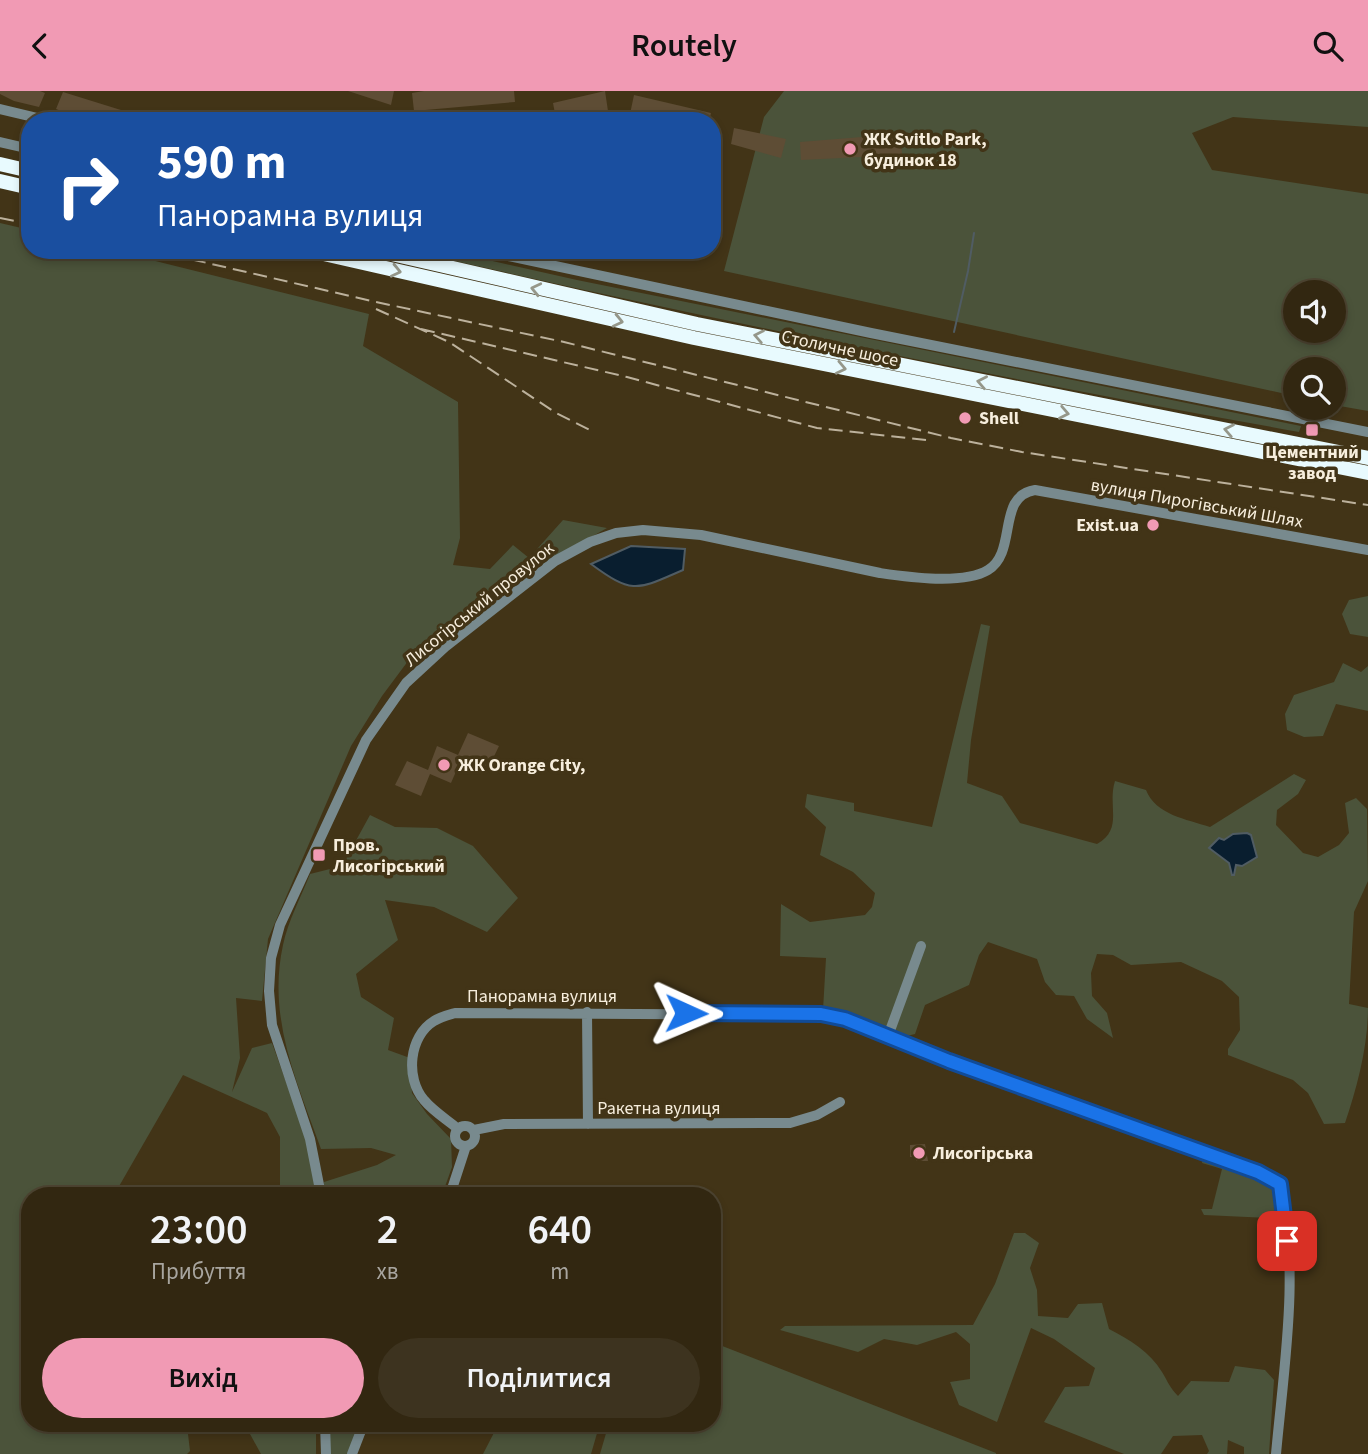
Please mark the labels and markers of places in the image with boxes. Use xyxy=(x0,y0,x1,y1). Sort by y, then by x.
place label: ЖК Svitlo Park, будинок 18 xyxy=(864,127,987,173)
marker: ЖК Svitlo Park, будинок 18 xyxy=(842,141,858,157)
place label: Shell xyxy=(979,406,1019,431)
marker: Shell xyxy=(957,410,973,426)
marker: Цементний завод xyxy=(1304,422,1320,438)
place label: Цементний завод xyxy=(1265,440,1359,486)
place label: Exist.ua xyxy=(1076,513,1139,538)
marker: Exist.ua xyxy=(1145,517,1161,533)
place label: ЖК Orange City, xyxy=(458,753,585,778)
marker: ЖК Orange City, xyxy=(436,757,452,773)
place label: Пров. Лисогірський xyxy=(332,833,445,879)
marker: Пров. Лисогірський xyxy=(311,847,327,863)
place label: Лисогірська xyxy=(932,1141,1033,1166)
marker: Лисогірська xyxy=(911,1145,927,1161)
pin xyxy=(1257,1211,1317,1271)

